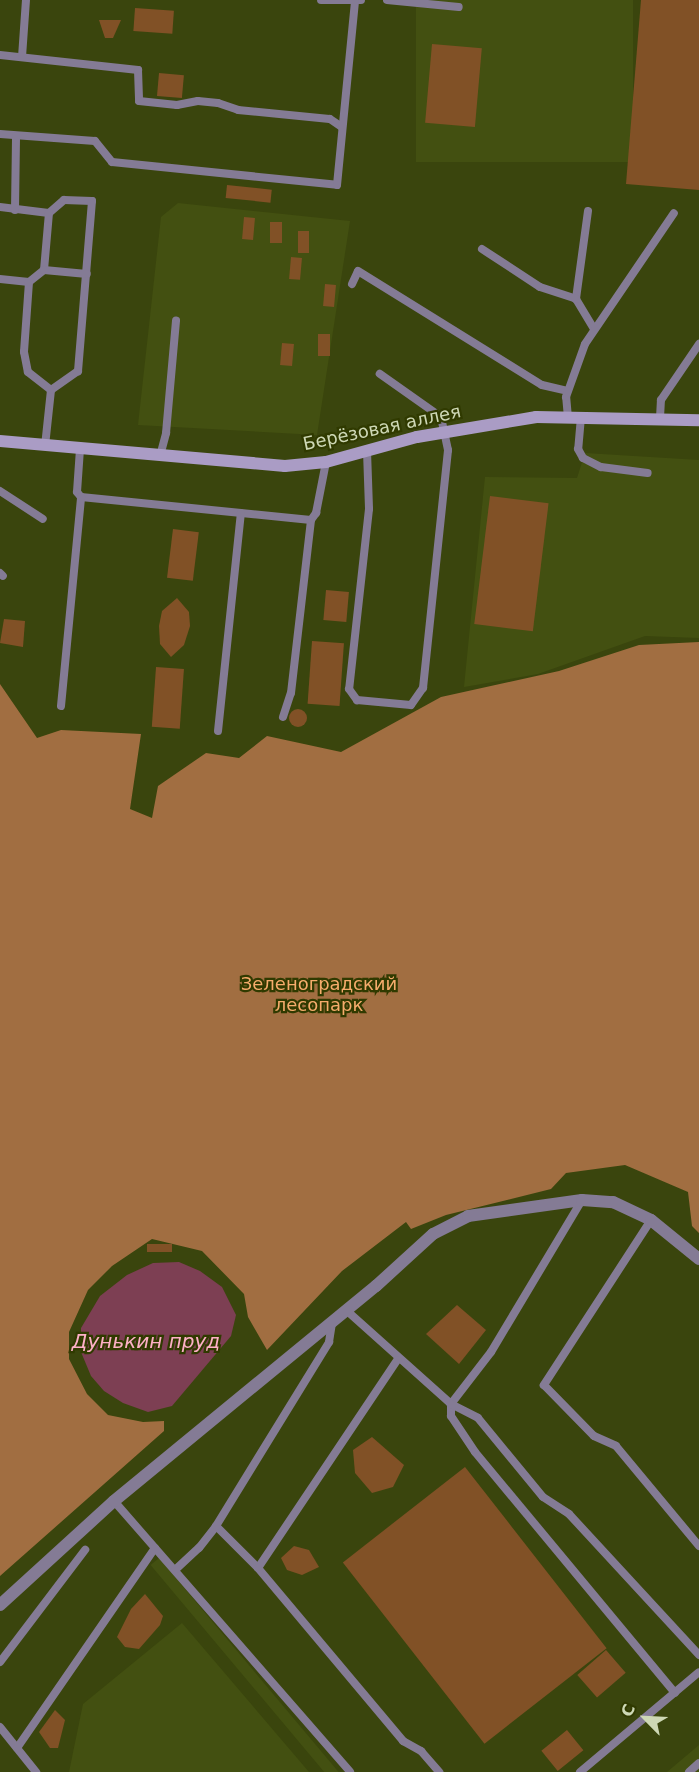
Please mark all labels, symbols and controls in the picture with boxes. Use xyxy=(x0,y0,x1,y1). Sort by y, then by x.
street label: Берёзовая аллея xyxy=(301,401,463,455)
park label: Зеленоградский лесопарк xyxy=(241,974,397,1016)
water label: Дунькин пруд xyxy=(72,1329,220,1353)
north arrow xyxy=(615,1688,675,1748)
text: С xyxy=(617,1701,639,1720)

